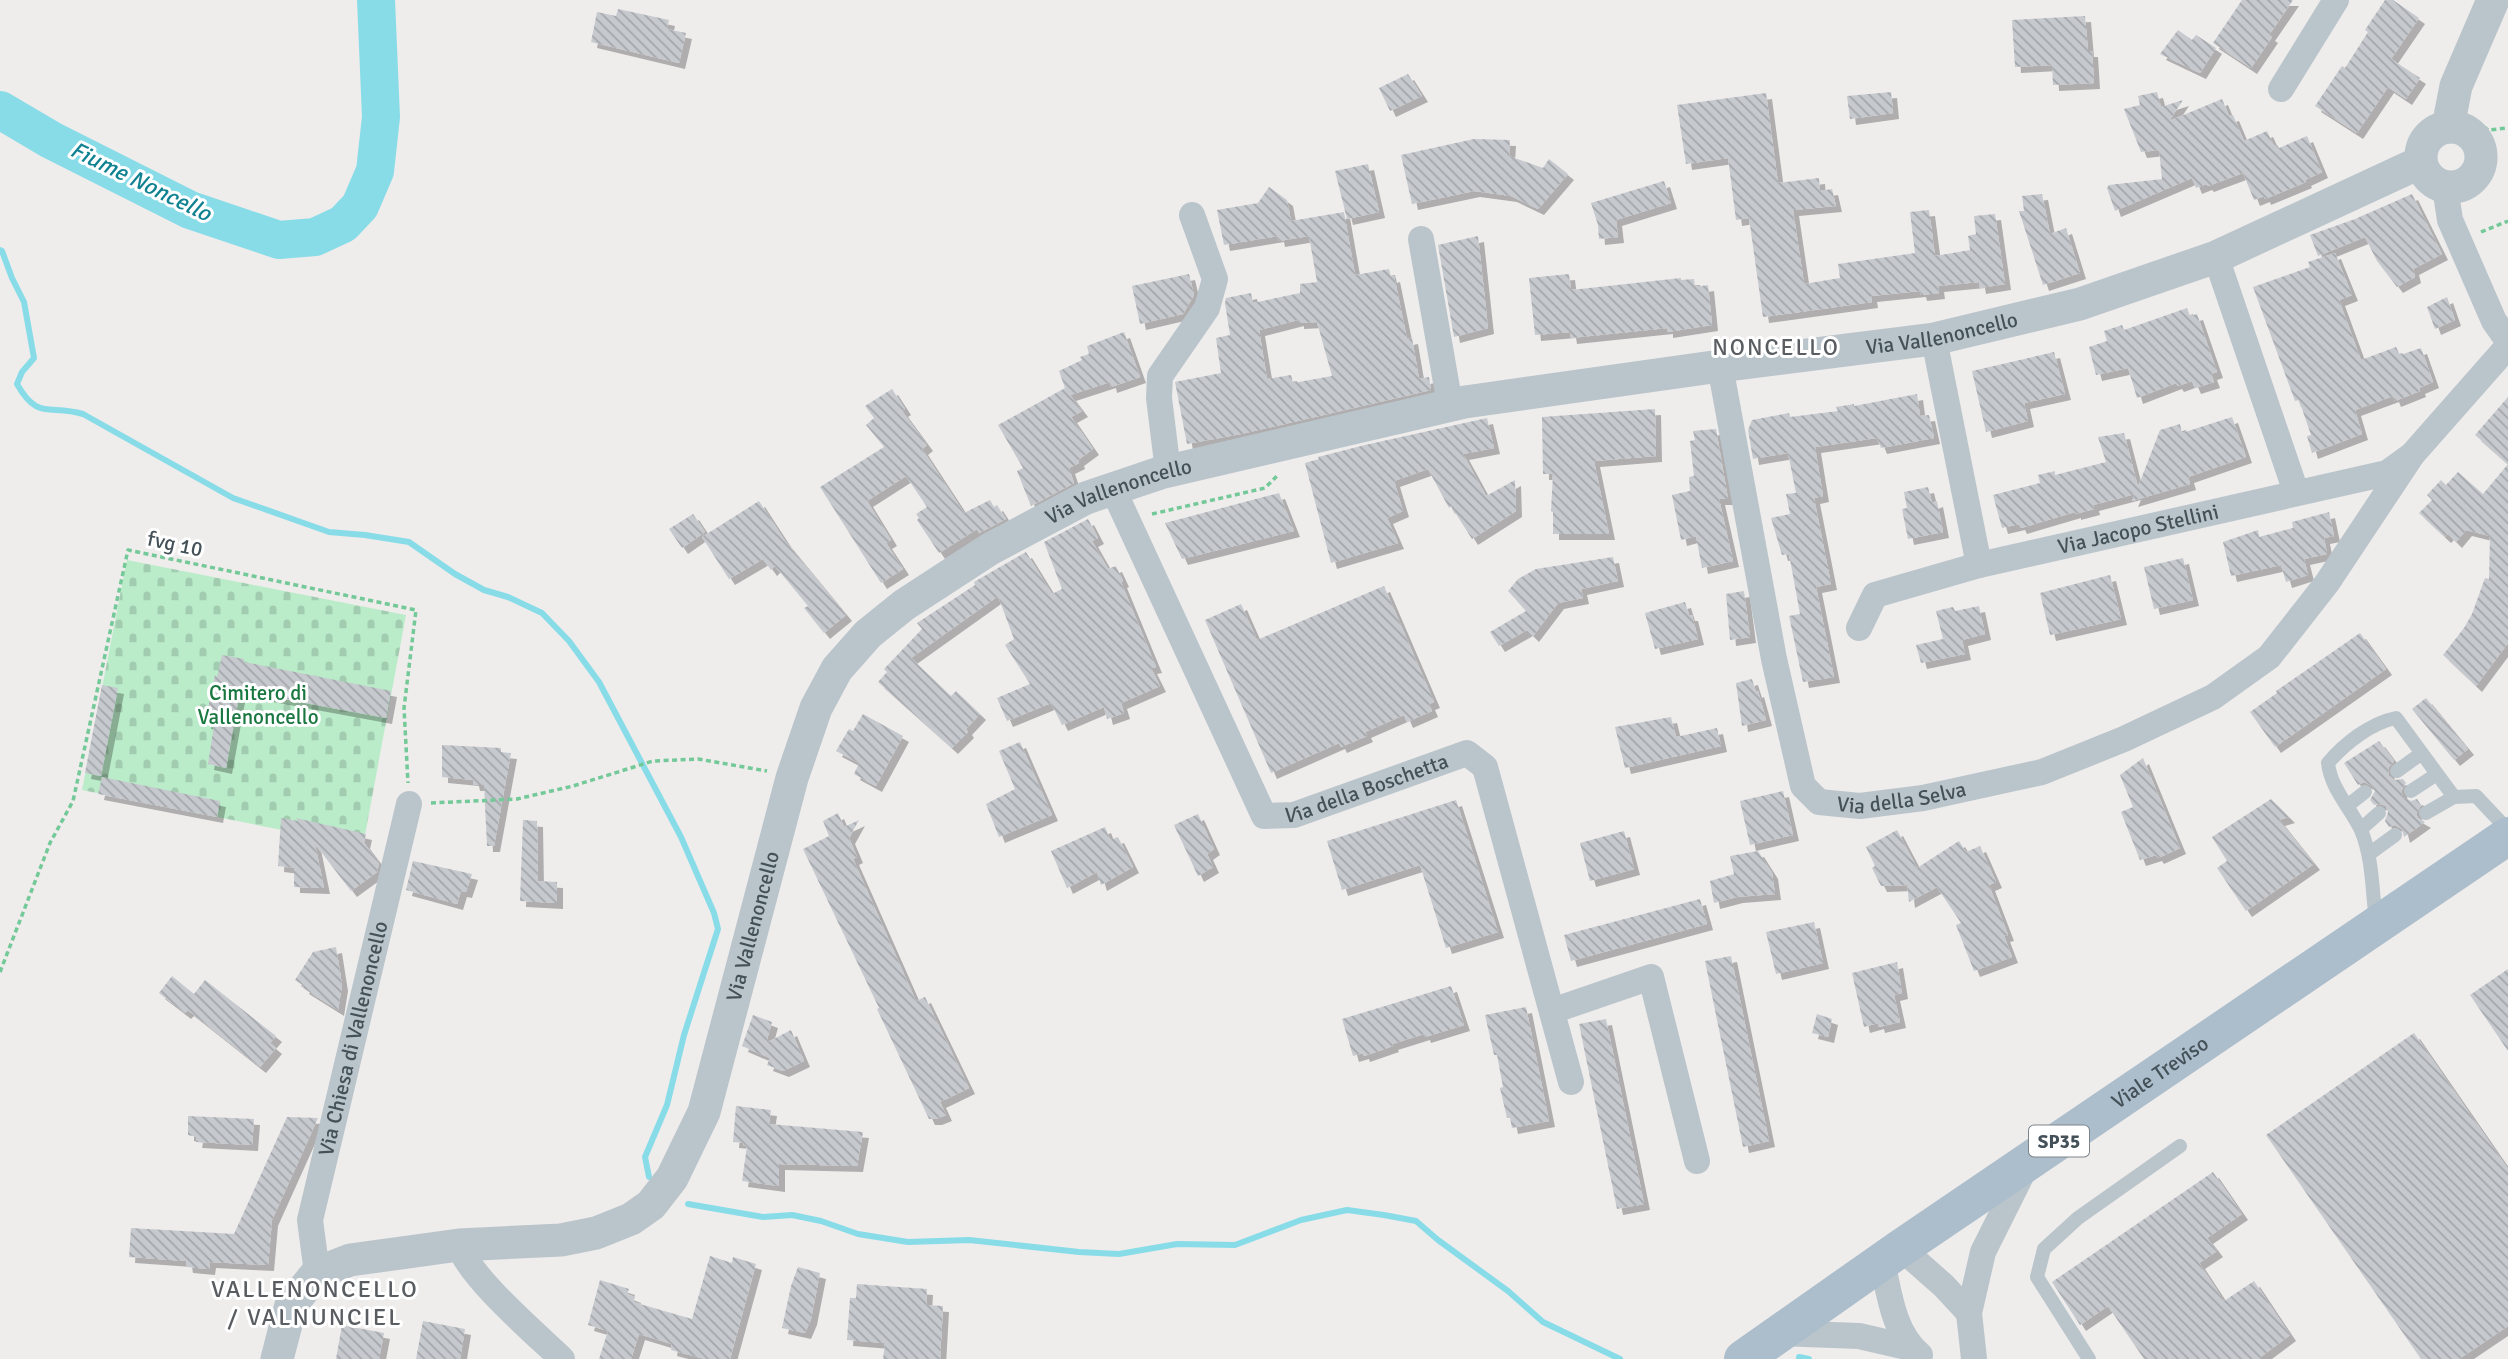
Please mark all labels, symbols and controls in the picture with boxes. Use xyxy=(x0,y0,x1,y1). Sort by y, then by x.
water label: Fiume Noncello xyxy=(66,135,217,228)
street label: Via Vallenoncello xyxy=(1864,306,2020,360)
district label: NONCELLO xyxy=(1712,333,1840,362)
street label: Via Vallenoncello xyxy=(1041,453,1194,530)
street label: Via Jacopo Stellini xyxy=(2055,498,2221,560)
street label: fvg 10 xyxy=(145,525,205,563)
park label: Cimitero di Vallenoncello xyxy=(197,680,319,730)
street label: Via della Boschetta xyxy=(1284,748,1452,828)
street label: Via della Selva xyxy=(1836,776,1968,819)
street label: Via Vallenoncello xyxy=(721,848,785,1004)
street label: Via Chiesa di Vallenoncello xyxy=(313,918,394,1159)
street label: Viale Treviso xyxy=(2106,1030,2213,1114)
road number: SP35 xyxy=(2029,1126,2089,1156)
district label: VALLENONCELLO / VALNUNCIEL xyxy=(211,1274,419,1332)

